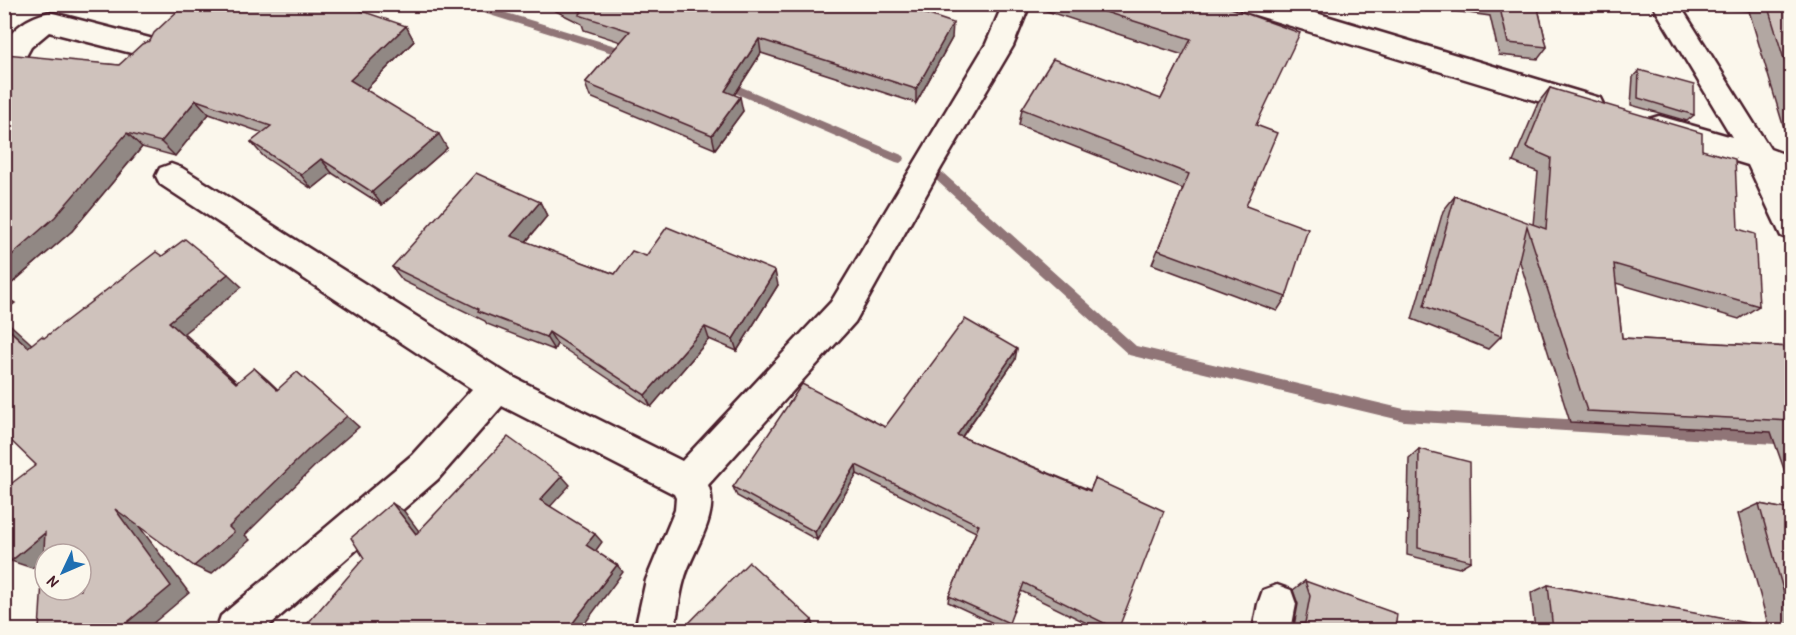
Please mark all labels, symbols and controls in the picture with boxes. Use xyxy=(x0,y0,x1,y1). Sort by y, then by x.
north arrow xyxy=(33,542,93,602)
text: N xyxy=(41,571,63,593)

